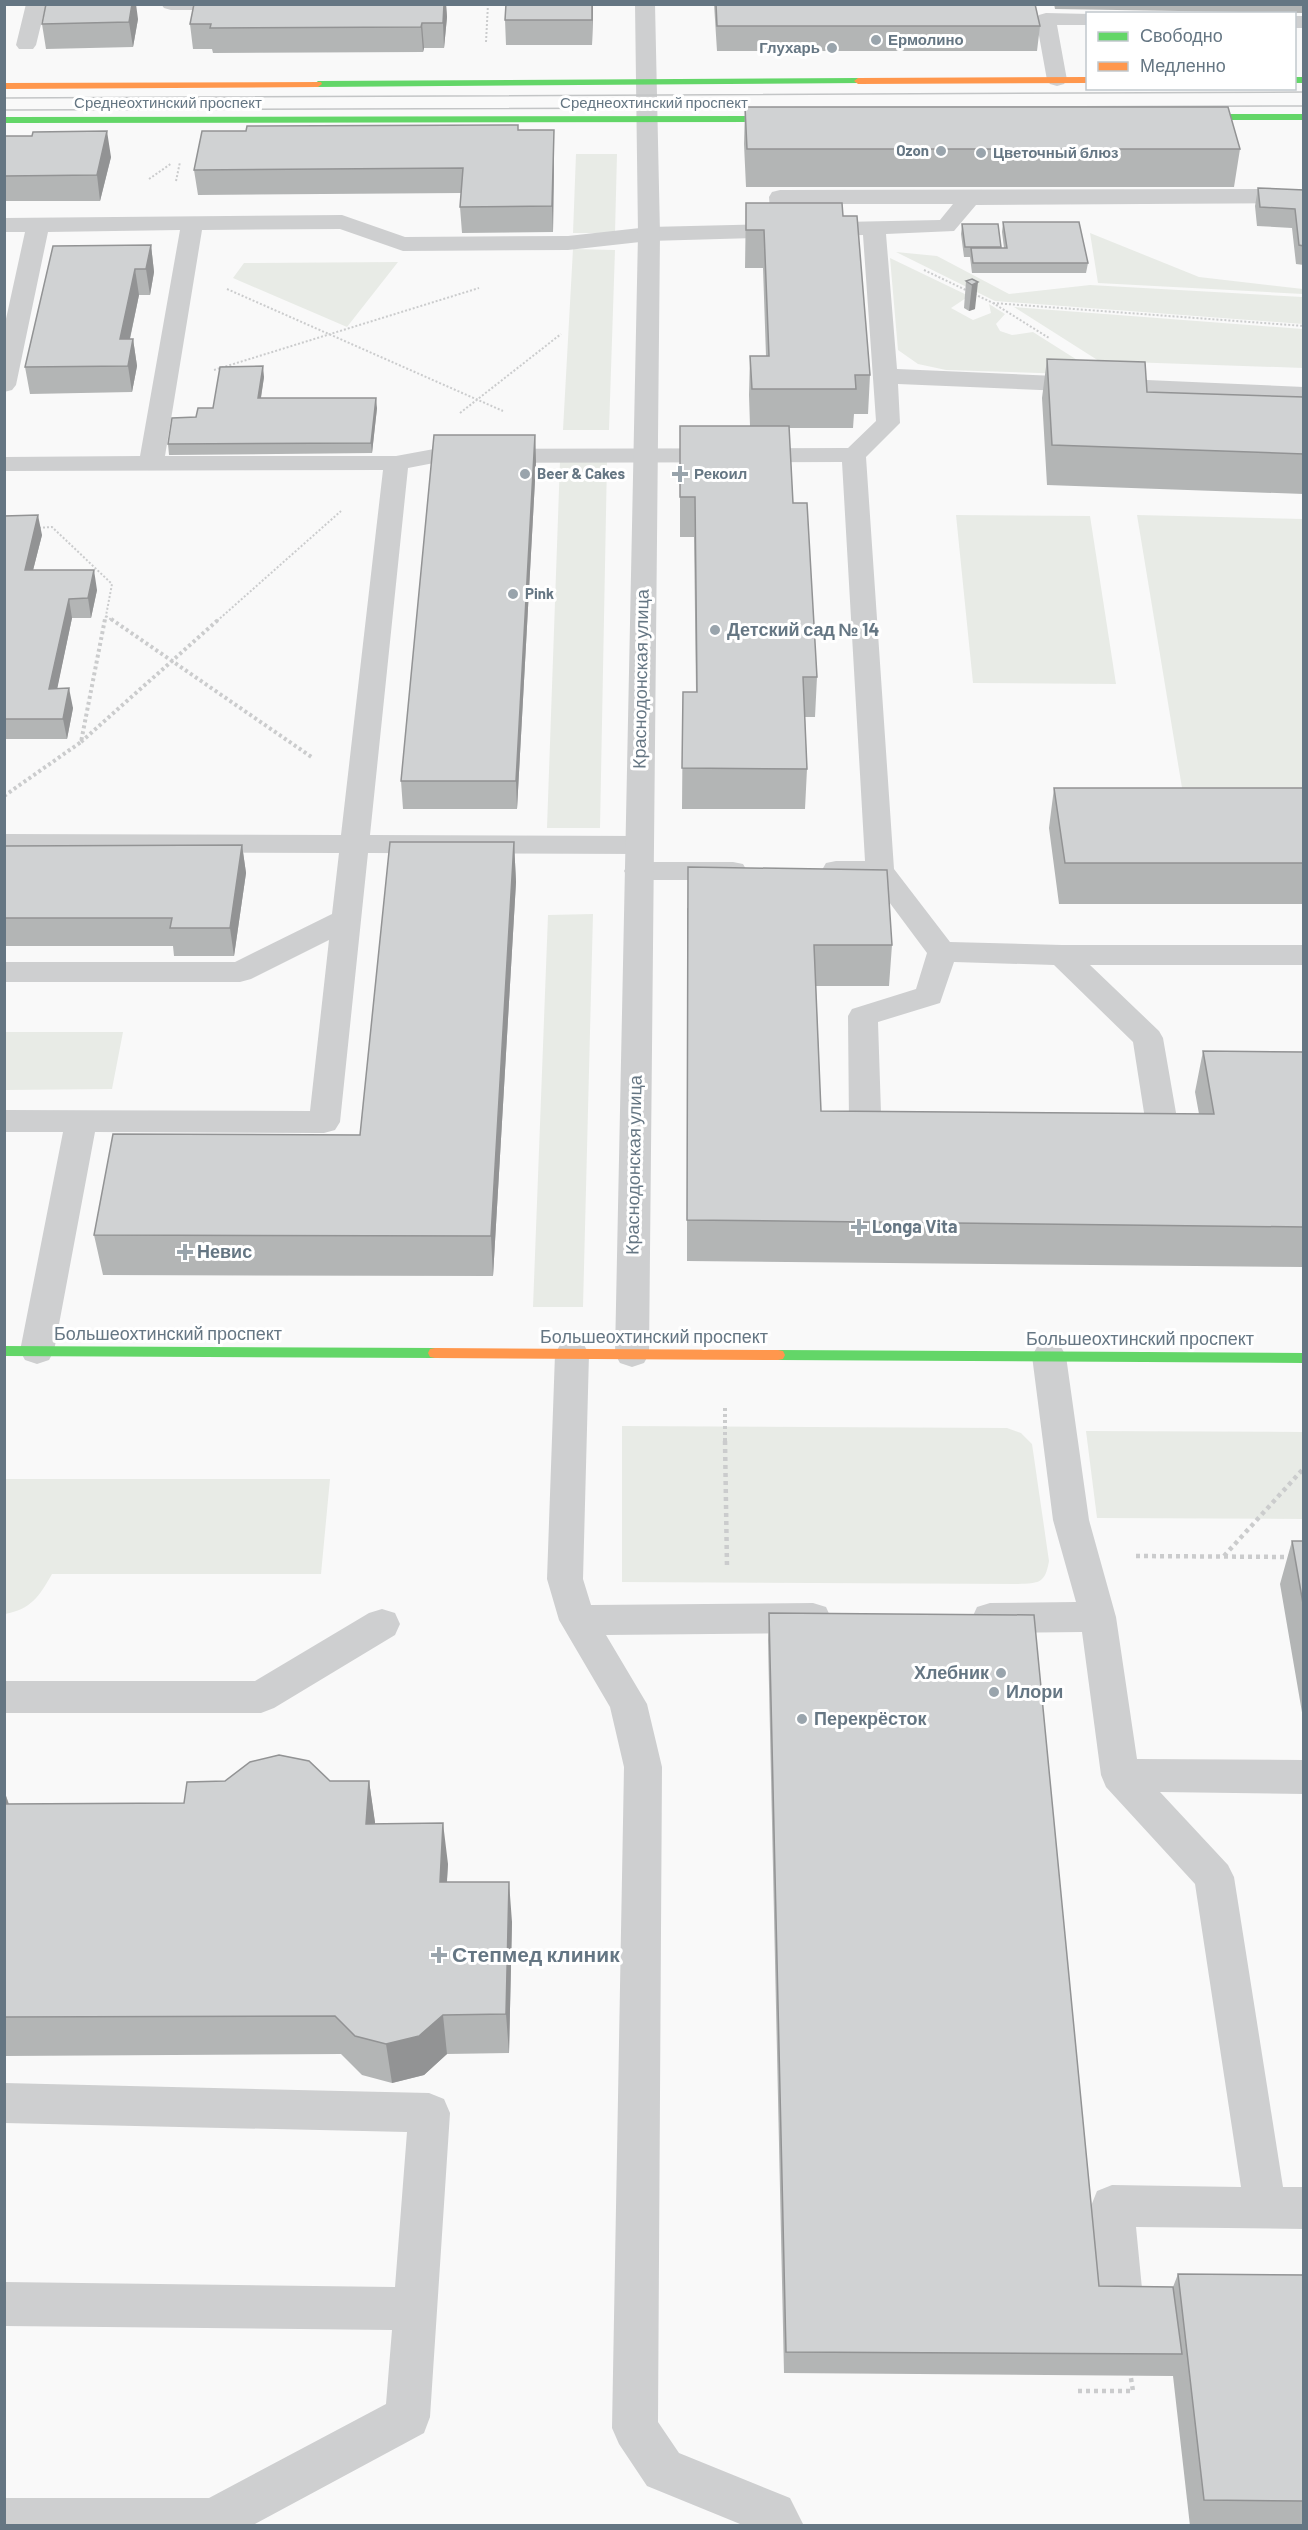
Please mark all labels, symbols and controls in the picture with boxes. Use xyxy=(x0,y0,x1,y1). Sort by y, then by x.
legend xyxy=(1086,12,1296,90)
text: Свободно xyxy=(1140,24,1223,46)
place label: Ермолино xyxy=(888,30,964,48)
marker: Ермолино xyxy=(869,33,883,47)
place label: Глухарь xyxy=(759,38,820,56)
marker: Глухарь xyxy=(825,41,839,55)
text: Медленно xyxy=(1140,54,1226,76)
street label: Среднеохтинский проспект xyxy=(74,93,262,111)
street label: Среднеохтинский проспект xyxy=(560,93,748,111)
place label: Ozon xyxy=(896,141,929,159)
place label: Цветочный блюз xyxy=(993,143,1119,161)
marker: Ozon xyxy=(934,144,948,158)
marker: Цветочный блюз xyxy=(974,146,988,160)
place label: Beer & Cakes xyxy=(537,464,625,482)
place label: Рекоил xyxy=(694,464,747,482)
marker: Рекоил xyxy=(671,465,689,483)
marker: Beer & Cakes xyxy=(518,467,532,481)
place label: Pink xyxy=(525,584,554,602)
marker: Pink xyxy=(506,587,520,601)
street label: Краснодонская улица xyxy=(627,588,653,769)
place label: Детский сад № 14 xyxy=(727,618,879,640)
marker: Детский сад № 14 xyxy=(708,623,722,637)
street label: Краснодонская улица xyxy=(620,1074,646,1255)
place label: Longa Vita xyxy=(872,1215,957,1237)
marker: Longa Vita xyxy=(850,1218,868,1236)
place label: Невис xyxy=(197,1240,252,1262)
marker: Невис xyxy=(178,1245,192,1259)
street label: Большеохтинский проспект xyxy=(54,1322,282,1344)
street label: Большеохтинский проспект xyxy=(540,1325,768,1347)
street label: Большеохтинский проспект xyxy=(1026,1327,1254,1349)
place label: Хлебник xyxy=(914,1661,990,1683)
marker: Хлебник xyxy=(994,1666,1008,1680)
place label: Илори xyxy=(1006,1680,1063,1702)
marker: Илори xyxy=(987,1685,1001,1699)
place label: Перекрёсток xyxy=(814,1707,928,1729)
marker: Перекрёсток xyxy=(795,1712,809,1726)
place label: Степмед клиник xyxy=(452,1941,620,1966)
marker: Степмед клиник xyxy=(430,1946,448,1964)

